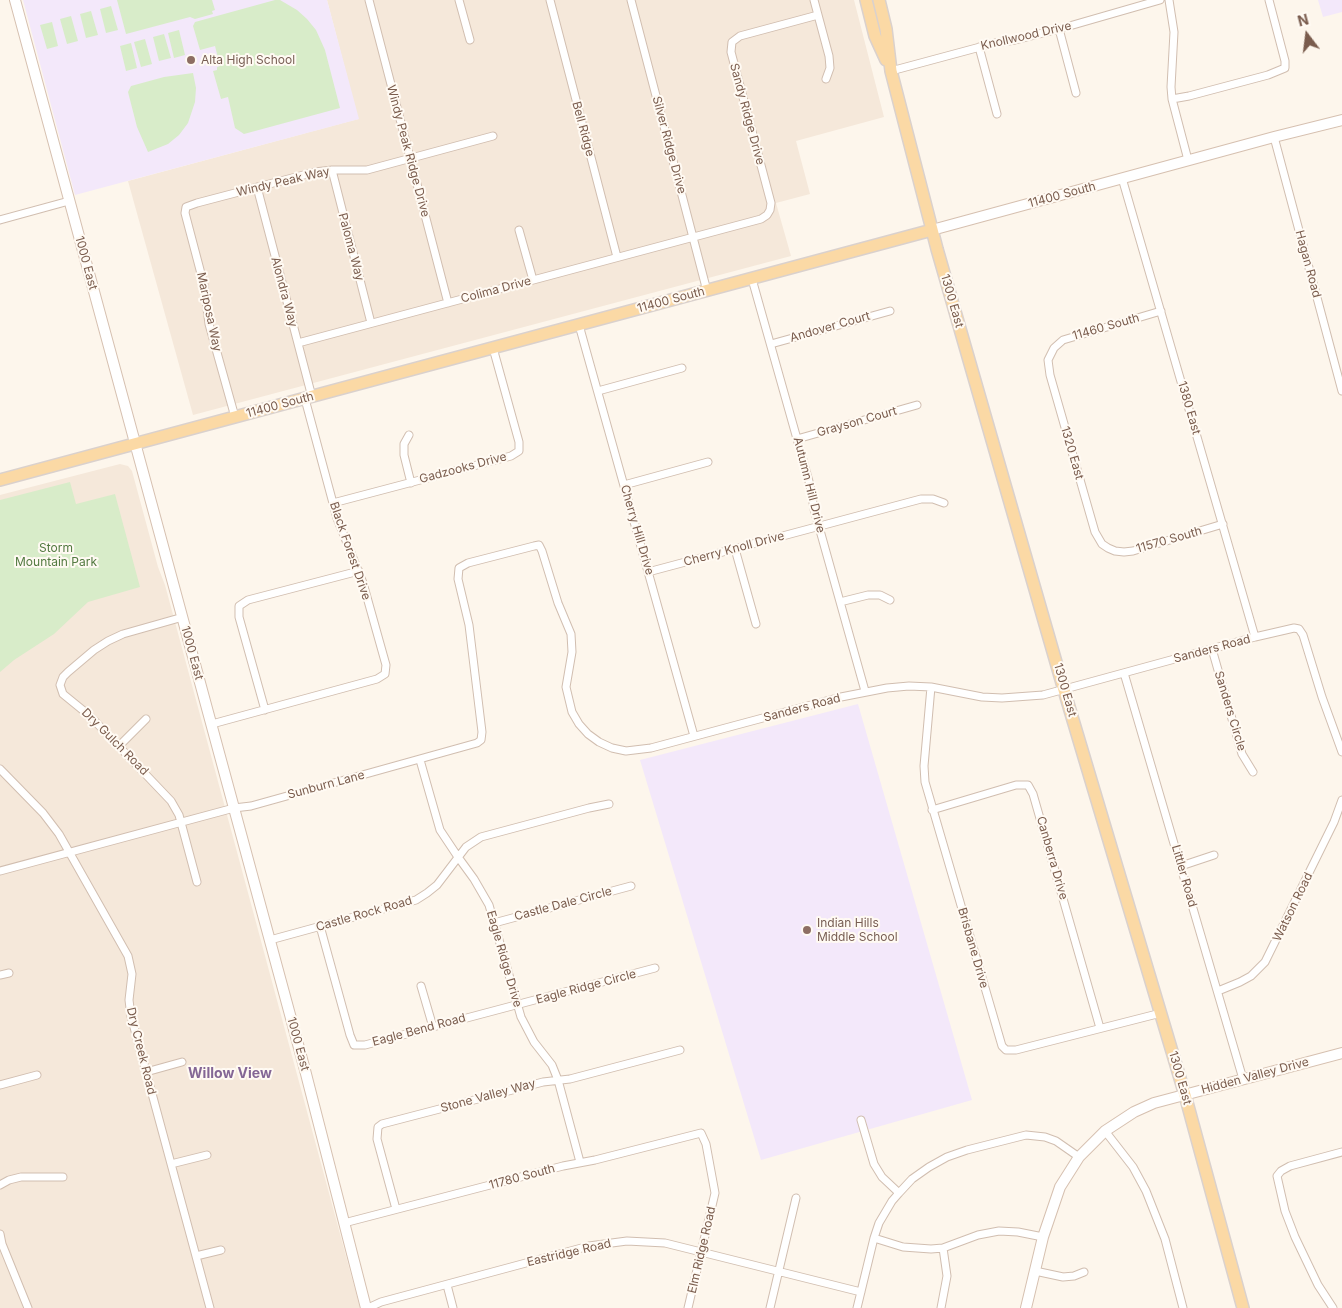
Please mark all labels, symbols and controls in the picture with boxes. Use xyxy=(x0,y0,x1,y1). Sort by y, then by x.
north arrow xyxy=(1282,10,1332,60)
text: N xyxy=(1296,10,1310,30)
street label: Knollwood Drive xyxy=(979,19,1073,53)
place label: Alta High School xyxy=(201,53,295,67)
marker: Alta High School xyxy=(185,54,197,66)
street label: Sandy Ridge Drive xyxy=(727,62,767,166)
street label: Windy Peak Ridge Drive xyxy=(383,83,433,219)
street label: Silver Ridge Drive xyxy=(649,95,689,195)
street label: Bell Ridge xyxy=(569,100,597,158)
street label: Windy Peak Way xyxy=(235,164,331,200)
street label: 11400 South xyxy=(1027,179,1097,211)
street label: Paloma Way xyxy=(335,211,367,283)
street label: Hagan Road xyxy=(1292,229,1324,299)
street label: 1000 East xyxy=(72,234,100,292)
street label: Alondra Way xyxy=(268,255,300,329)
street label: Mariposa Way xyxy=(194,271,224,353)
street label: 1300 East xyxy=(937,273,967,329)
street label: Colima Drive xyxy=(459,274,533,306)
street label: 11400 South xyxy=(636,284,706,316)
street label: Andover Court xyxy=(788,309,872,345)
street label: 11460 South xyxy=(1071,311,1141,343)
street label: 1380 East xyxy=(1175,380,1203,436)
street label: 11400 South xyxy=(245,389,315,421)
street label: Grayson Court xyxy=(815,404,899,440)
street label: 1320 East xyxy=(1058,425,1086,481)
street label: Autumn Hill Drive xyxy=(790,436,828,534)
street label: Gadzooks Drive xyxy=(418,449,508,487)
street label: Cherry Hill Drive xyxy=(617,483,657,577)
street label: Black Forest Drive xyxy=(326,500,374,602)
street label: 11570 South xyxy=(1135,524,1203,556)
street label: Cherry Knoll Drive xyxy=(682,529,786,569)
park label: Storm Mountain Park xyxy=(15,541,97,569)
street label: 1000 East xyxy=(178,624,206,682)
street label: Sanders Road xyxy=(1172,632,1252,666)
street label: 1300 East xyxy=(1050,662,1080,718)
street label: Sanders Circle xyxy=(1211,669,1249,753)
street label: Sanders Road xyxy=(762,691,842,725)
street label: Dry Gulch Road xyxy=(79,706,151,778)
street label: Sunburn Lane xyxy=(286,768,366,802)
street label: Canberra Drive xyxy=(1033,815,1071,901)
street label: Littler Road xyxy=(1168,843,1200,909)
street label: Watson Road xyxy=(1270,870,1316,944)
street label: Castle Dale Circle xyxy=(513,884,613,924)
street label: Castle Rock Road xyxy=(314,893,414,935)
street label: Brisbane Drive xyxy=(955,906,991,990)
street label: Eagle Ridge Drive xyxy=(483,909,525,1009)
place label: Indian Hills Middle School xyxy=(817,916,898,944)
marker: Indian Hills Middle School xyxy=(801,924,813,936)
street label: Eagle Ridge Circle xyxy=(534,967,638,1007)
street label: Dry Creek Road xyxy=(123,1006,159,1096)
street label: Eagle Bend Road xyxy=(371,1011,467,1049)
street label: 1000 East xyxy=(284,1015,312,1073)
street label: 1300 East xyxy=(1165,1050,1195,1106)
street label: Hidden Valley Drive xyxy=(1200,1055,1310,1097)
district label: Willow View xyxy=(188,1066,272,1082)
street label: Stone Valley Way xyxy=(439,1076,537,1116)
street label: 11780 South xyxy=(487,1161,557,1193)
street label: Elm Ridge Road xyxy=(685,1205,719,1295)
street label: Eastridge Road xyxy=(526,1236,612,1270)

